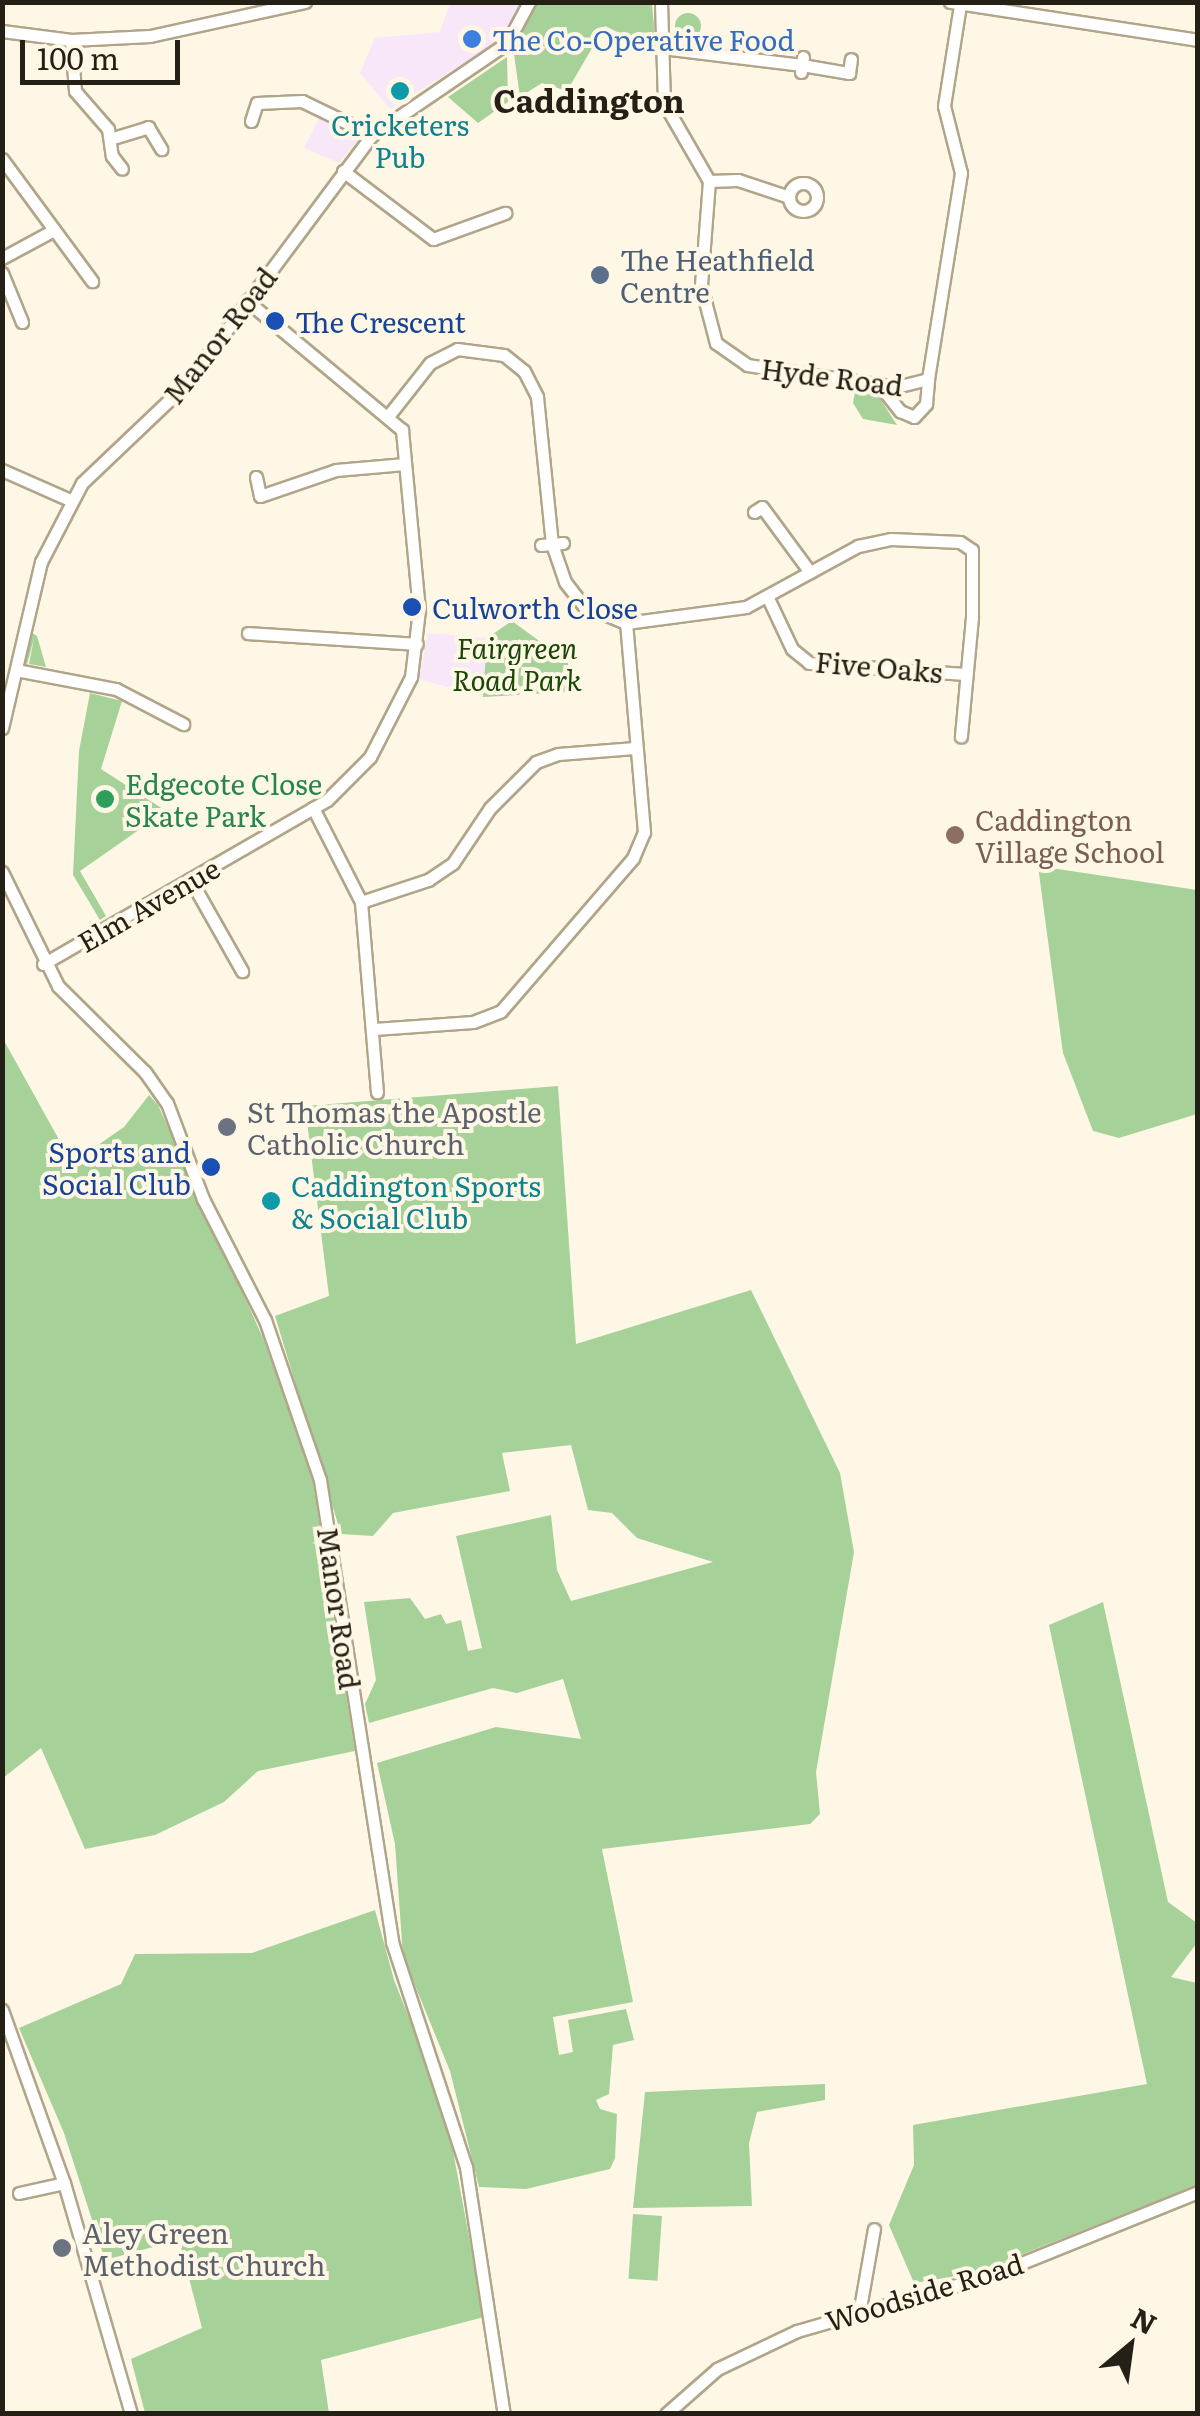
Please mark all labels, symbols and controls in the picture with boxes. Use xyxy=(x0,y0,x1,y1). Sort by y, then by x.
scale bar xyxy=(25,20,185,82)
place label: The Co-Operative Food xyxy=(492,22,795,56)
marker: The Co-Operative Food xyxy=(461,28,483,50)
text: 100 m xyxy=(37,35,119,79)
marker: Cricketers Pub xyxy=(389,80,411,102)
district label: Caddington xyxy=(493,80,685,118)
place label: Cricketers Pub xyxy=(331,107,469,173)
place label: The Heathfield Centre xyxy=(620,242,815,308)
street label: Manor Road xyxy=(155,260,283,410)
marker: The Heathfield Centre xyxy=(589,264,611,286)
place label: The Crescent xyxy=(295,304,466,338)
marker: The Crescent xyxy=(264,310,286,332)
street label: Hyde Road xyxy=(759,351,905,401)
place label: Culworth Close xyxy=(432,590,638,624)
marker: Culworth Close xyxy=(401,596,423,618)
park label: Fairgreen Road Park xyxy=(452,630,582,696)
street label: Five Oaks xyxy=(814,644,944,688)
place label: Edgecote Close Skate Park xyxy=(125,766,322,832)
marker: Edgecote Close Skate Park xyxy=(94,788,116,810)
place label: Caddington Village School xyxy=(975,802,1164,868)
marker: Caddington Village School xyxy=(944,824,966,846)
street label: Elm Avenue xyxy=(71,850,225,958)
place label: St Thomas the Apostle Catholic Church xyxy=(247,1094,542,1160)
marker: St Thomas the Apostle Catholic Church xyxy=(216,1116,238,1138)
place label: Sports and Social Club xyxy=(42,1134,191,1200)
marker: Sports and Social Club xyxy=(200,1156,222,1178)
place label: Caddington Sports & Social Club xyxy=(291,1168,541,1234)
marker: Caddington Sports & Social Club xyxy=(260,1190,282,1212)
street label: Manor Road xyxy=(312,1525,368,1691)
place label: Aley Green Methodist Church xyxy=(82,2215,326,2281)
marker: Aley Green Methodist Church xyxy=(51,2237,73,2259)
street label: Woodside Road xyxy=(821,2245,1027,2337)
north arrow xyxy=(1080,2296,1180,2396)
text: N xyxy=(1124,2296,1165,2344)

